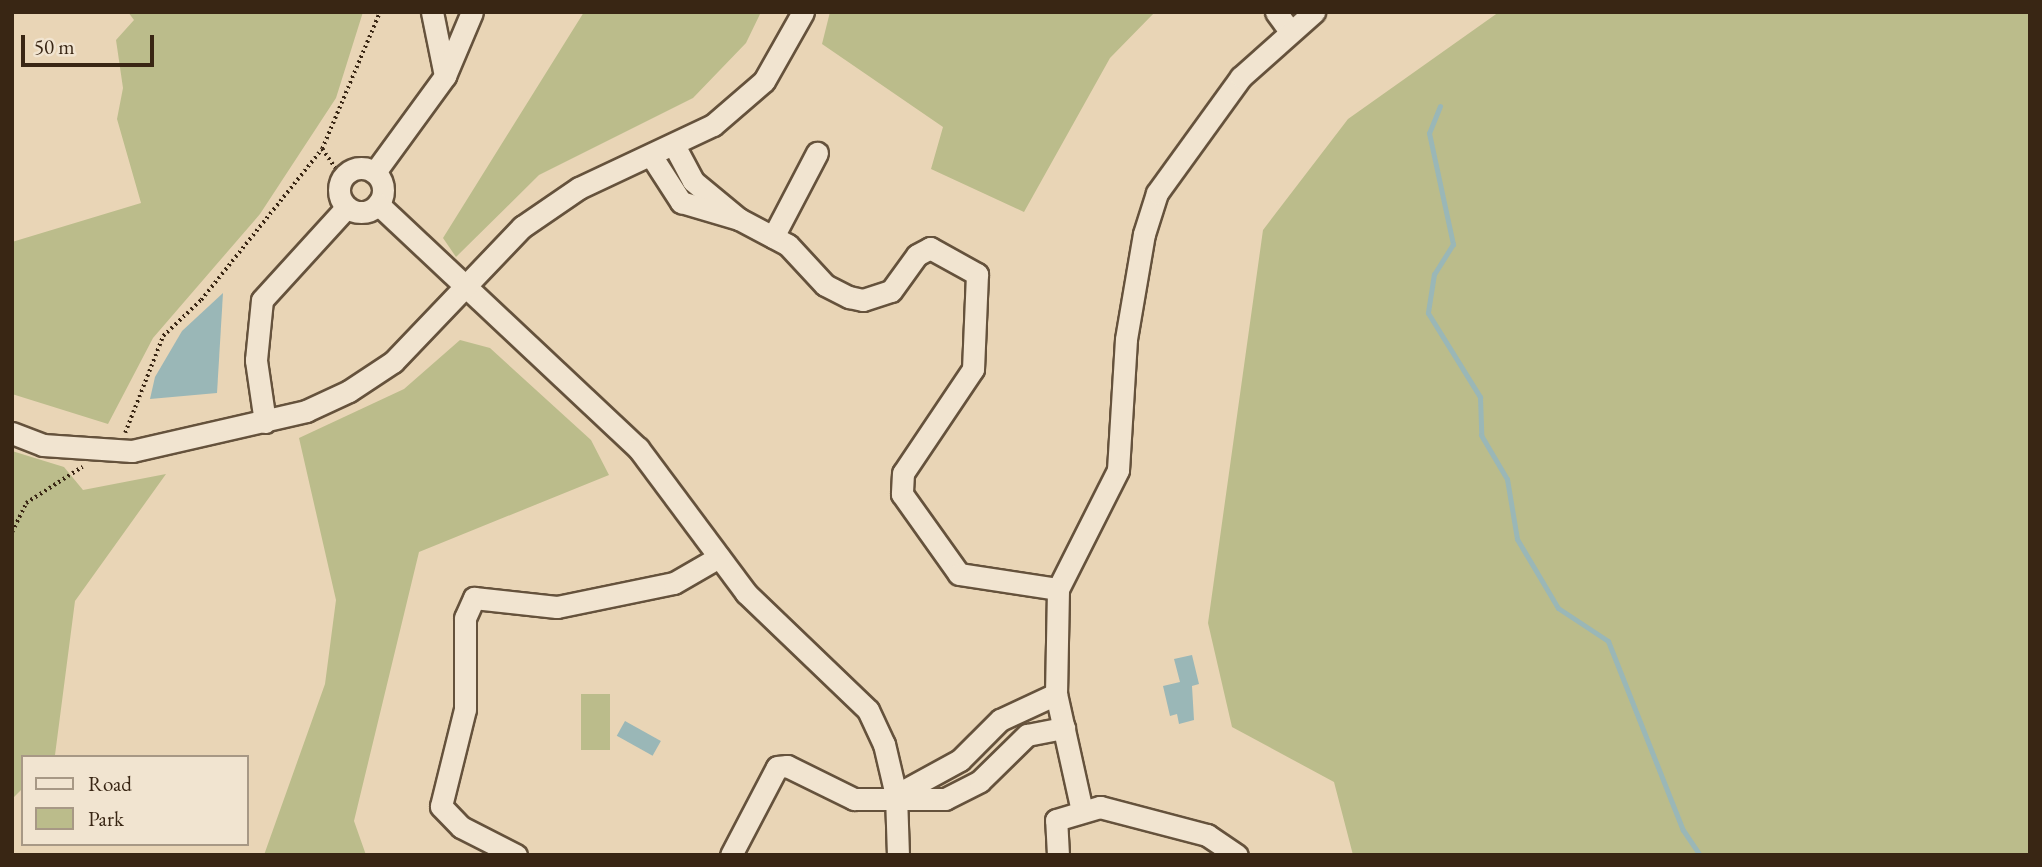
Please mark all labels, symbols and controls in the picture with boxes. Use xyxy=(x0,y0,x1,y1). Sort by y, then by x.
scale bar xyxy=(24,21,158,65)
text: 50 m xyxy=(34,33,75,60)
legend xyxy=(21,755,248,846)
text: Road xyxy=(88,770,132,797)
text: Park xyxy=(88,805,124,832)

